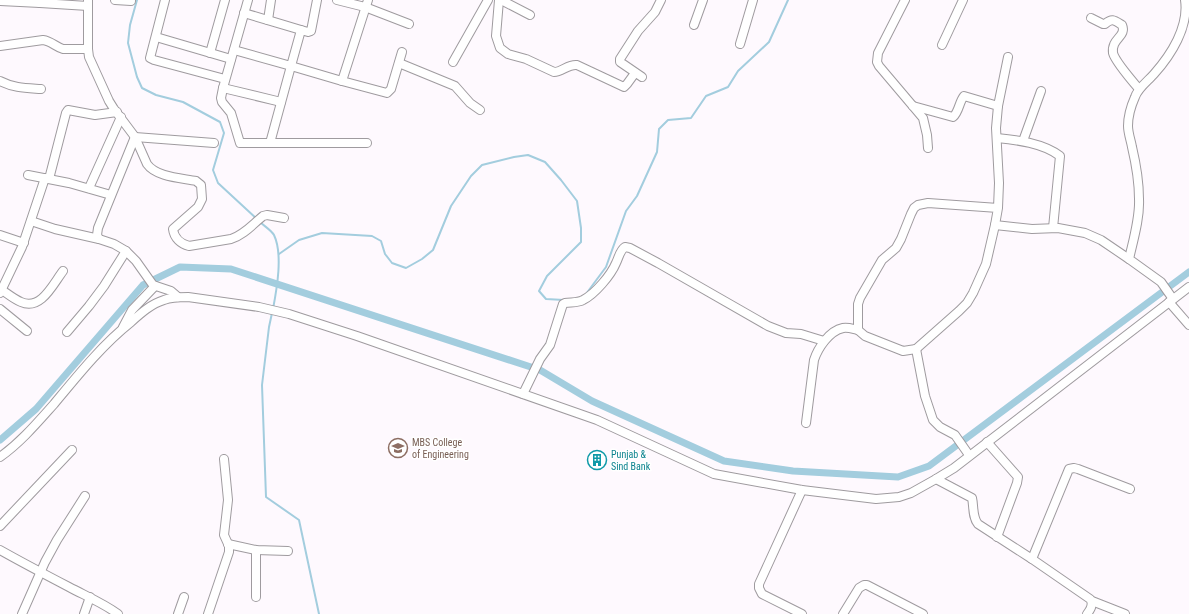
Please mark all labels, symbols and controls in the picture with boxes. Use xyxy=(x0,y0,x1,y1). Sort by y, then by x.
school or university icon: MBS College of Engineering xyxy=(387,437,409,459)
place label: MBS College of Engineering xyxy=(412,437,469,460)
building icon: Punjab & Sind Bank xyxy=(586,449,608,471)
place label: Punjab & Sind Bank xyxy=(611,449,651,472)

